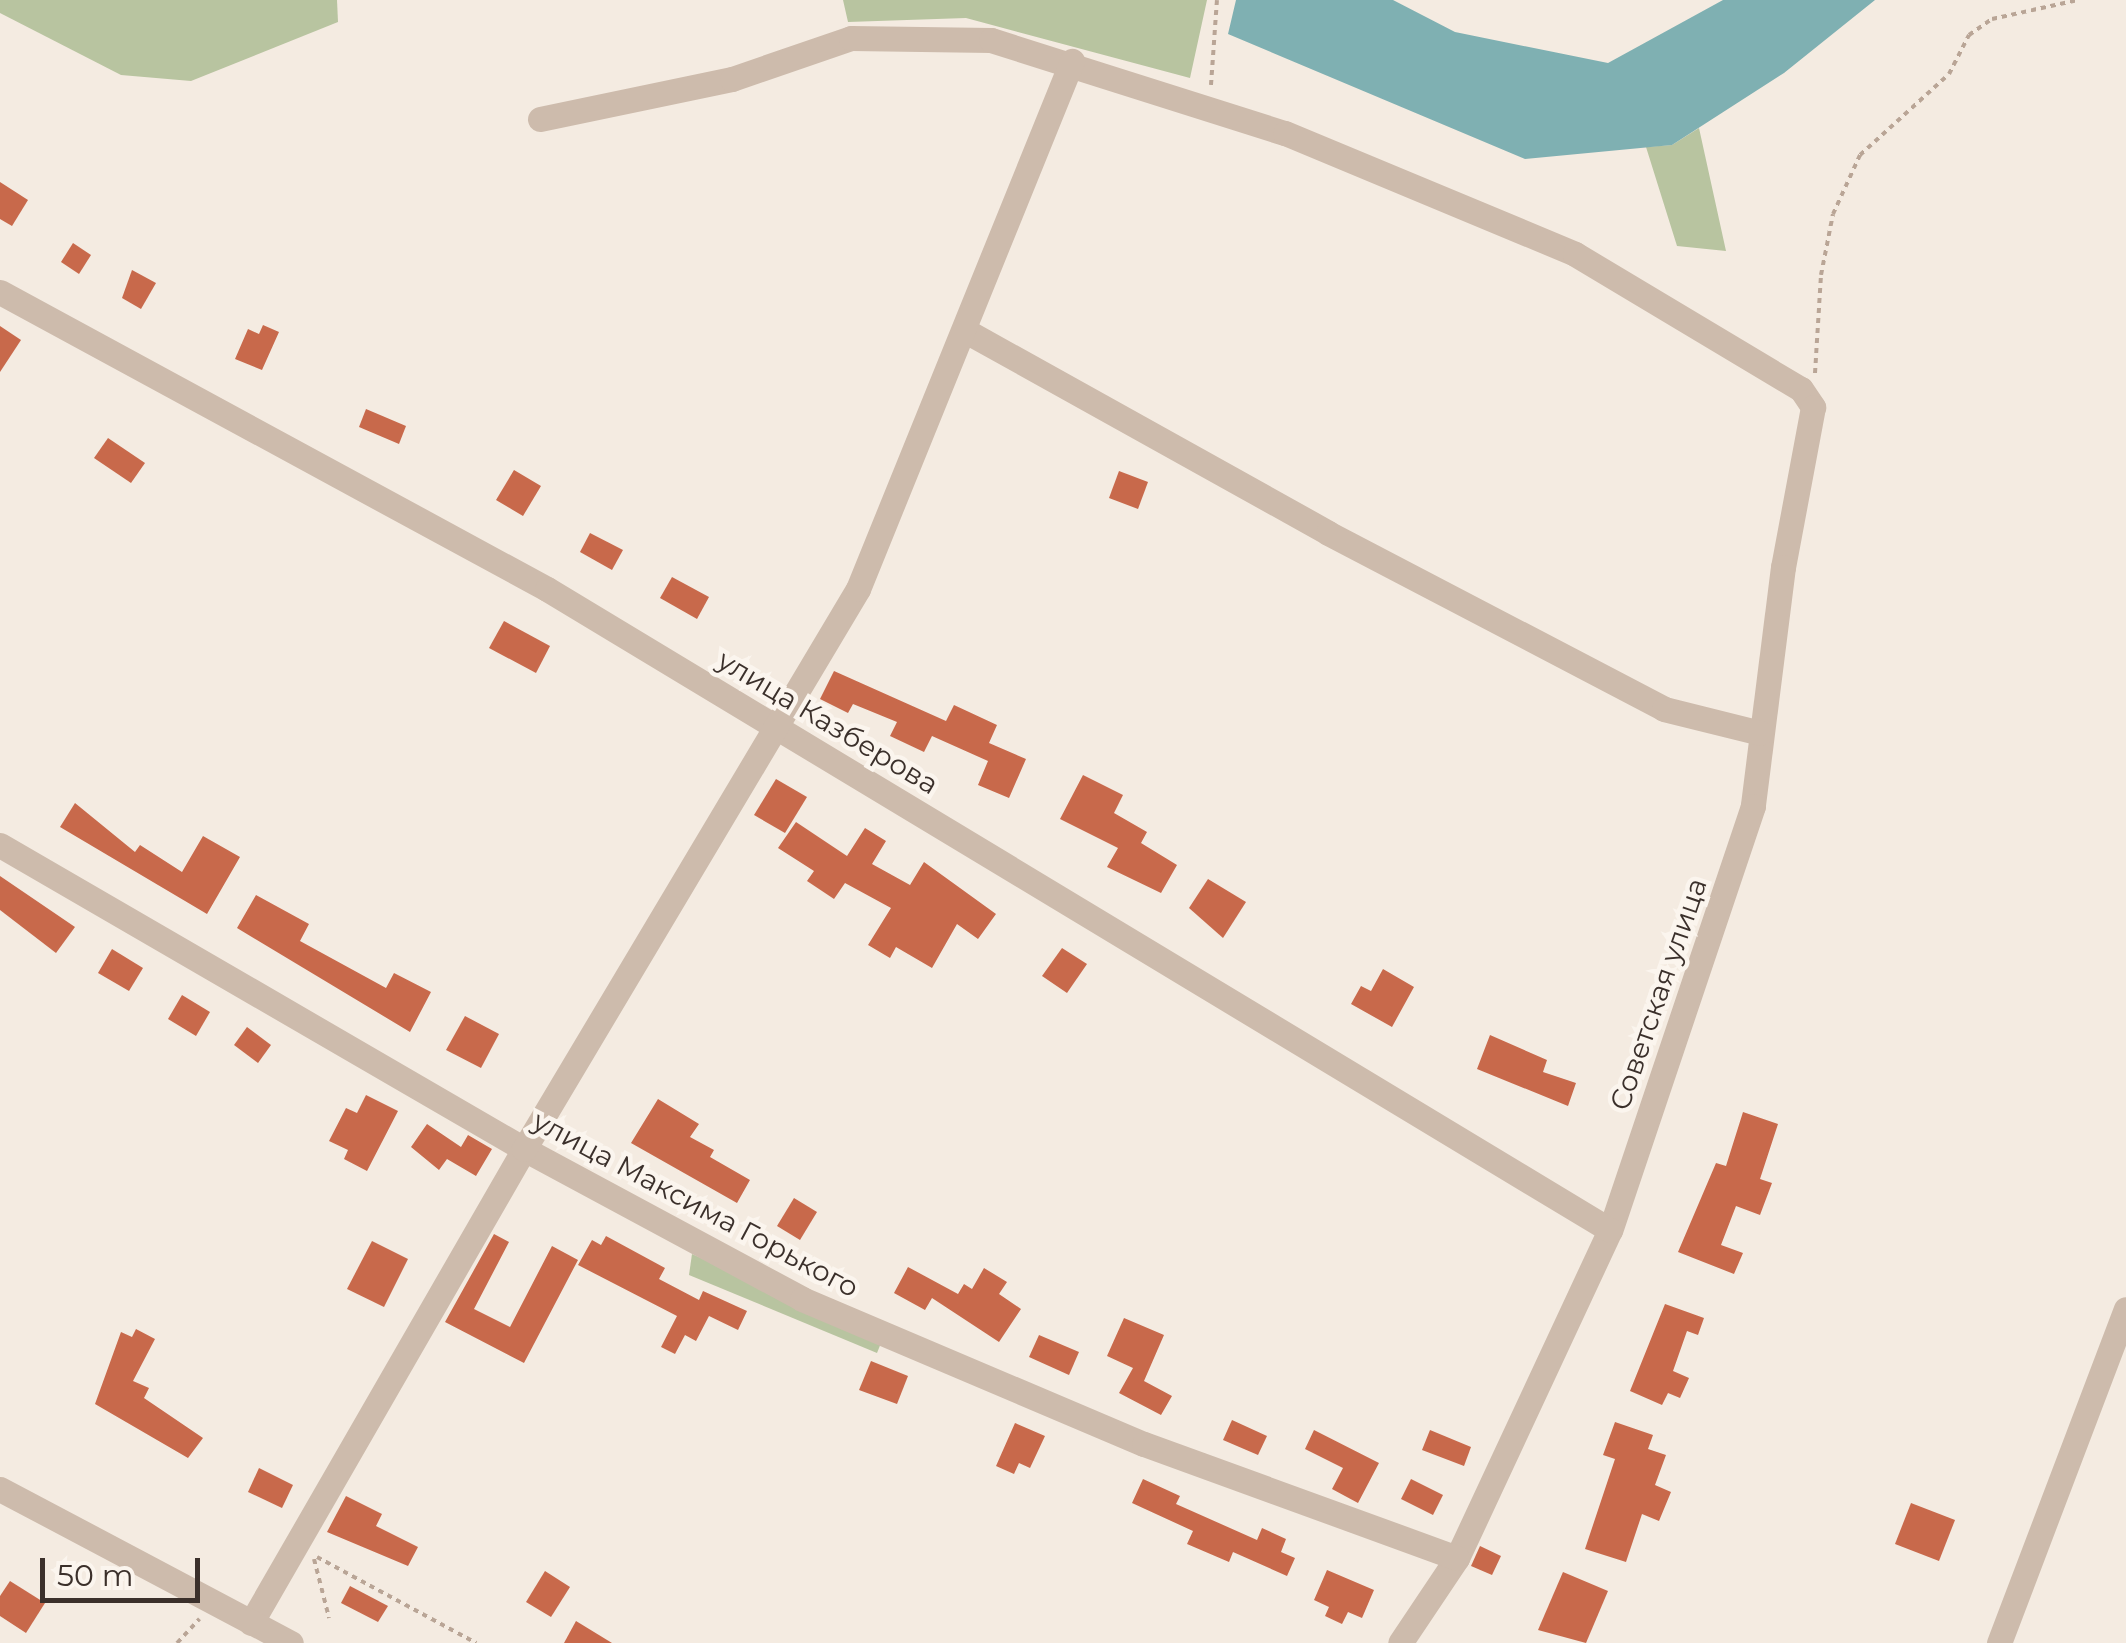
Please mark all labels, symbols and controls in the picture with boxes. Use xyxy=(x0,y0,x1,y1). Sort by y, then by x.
street label: улица Казберова xyxy=(712,643,944,801)
street label: Советская улица xyxy=(1603,874,1713,1114)
street label: улица Максима Горького xyxy=(527,1104,865,1304)
scale bar xyxy=(45,1538,205,1600)
text: 50 m xyxy=(57,1557,134,1594)

